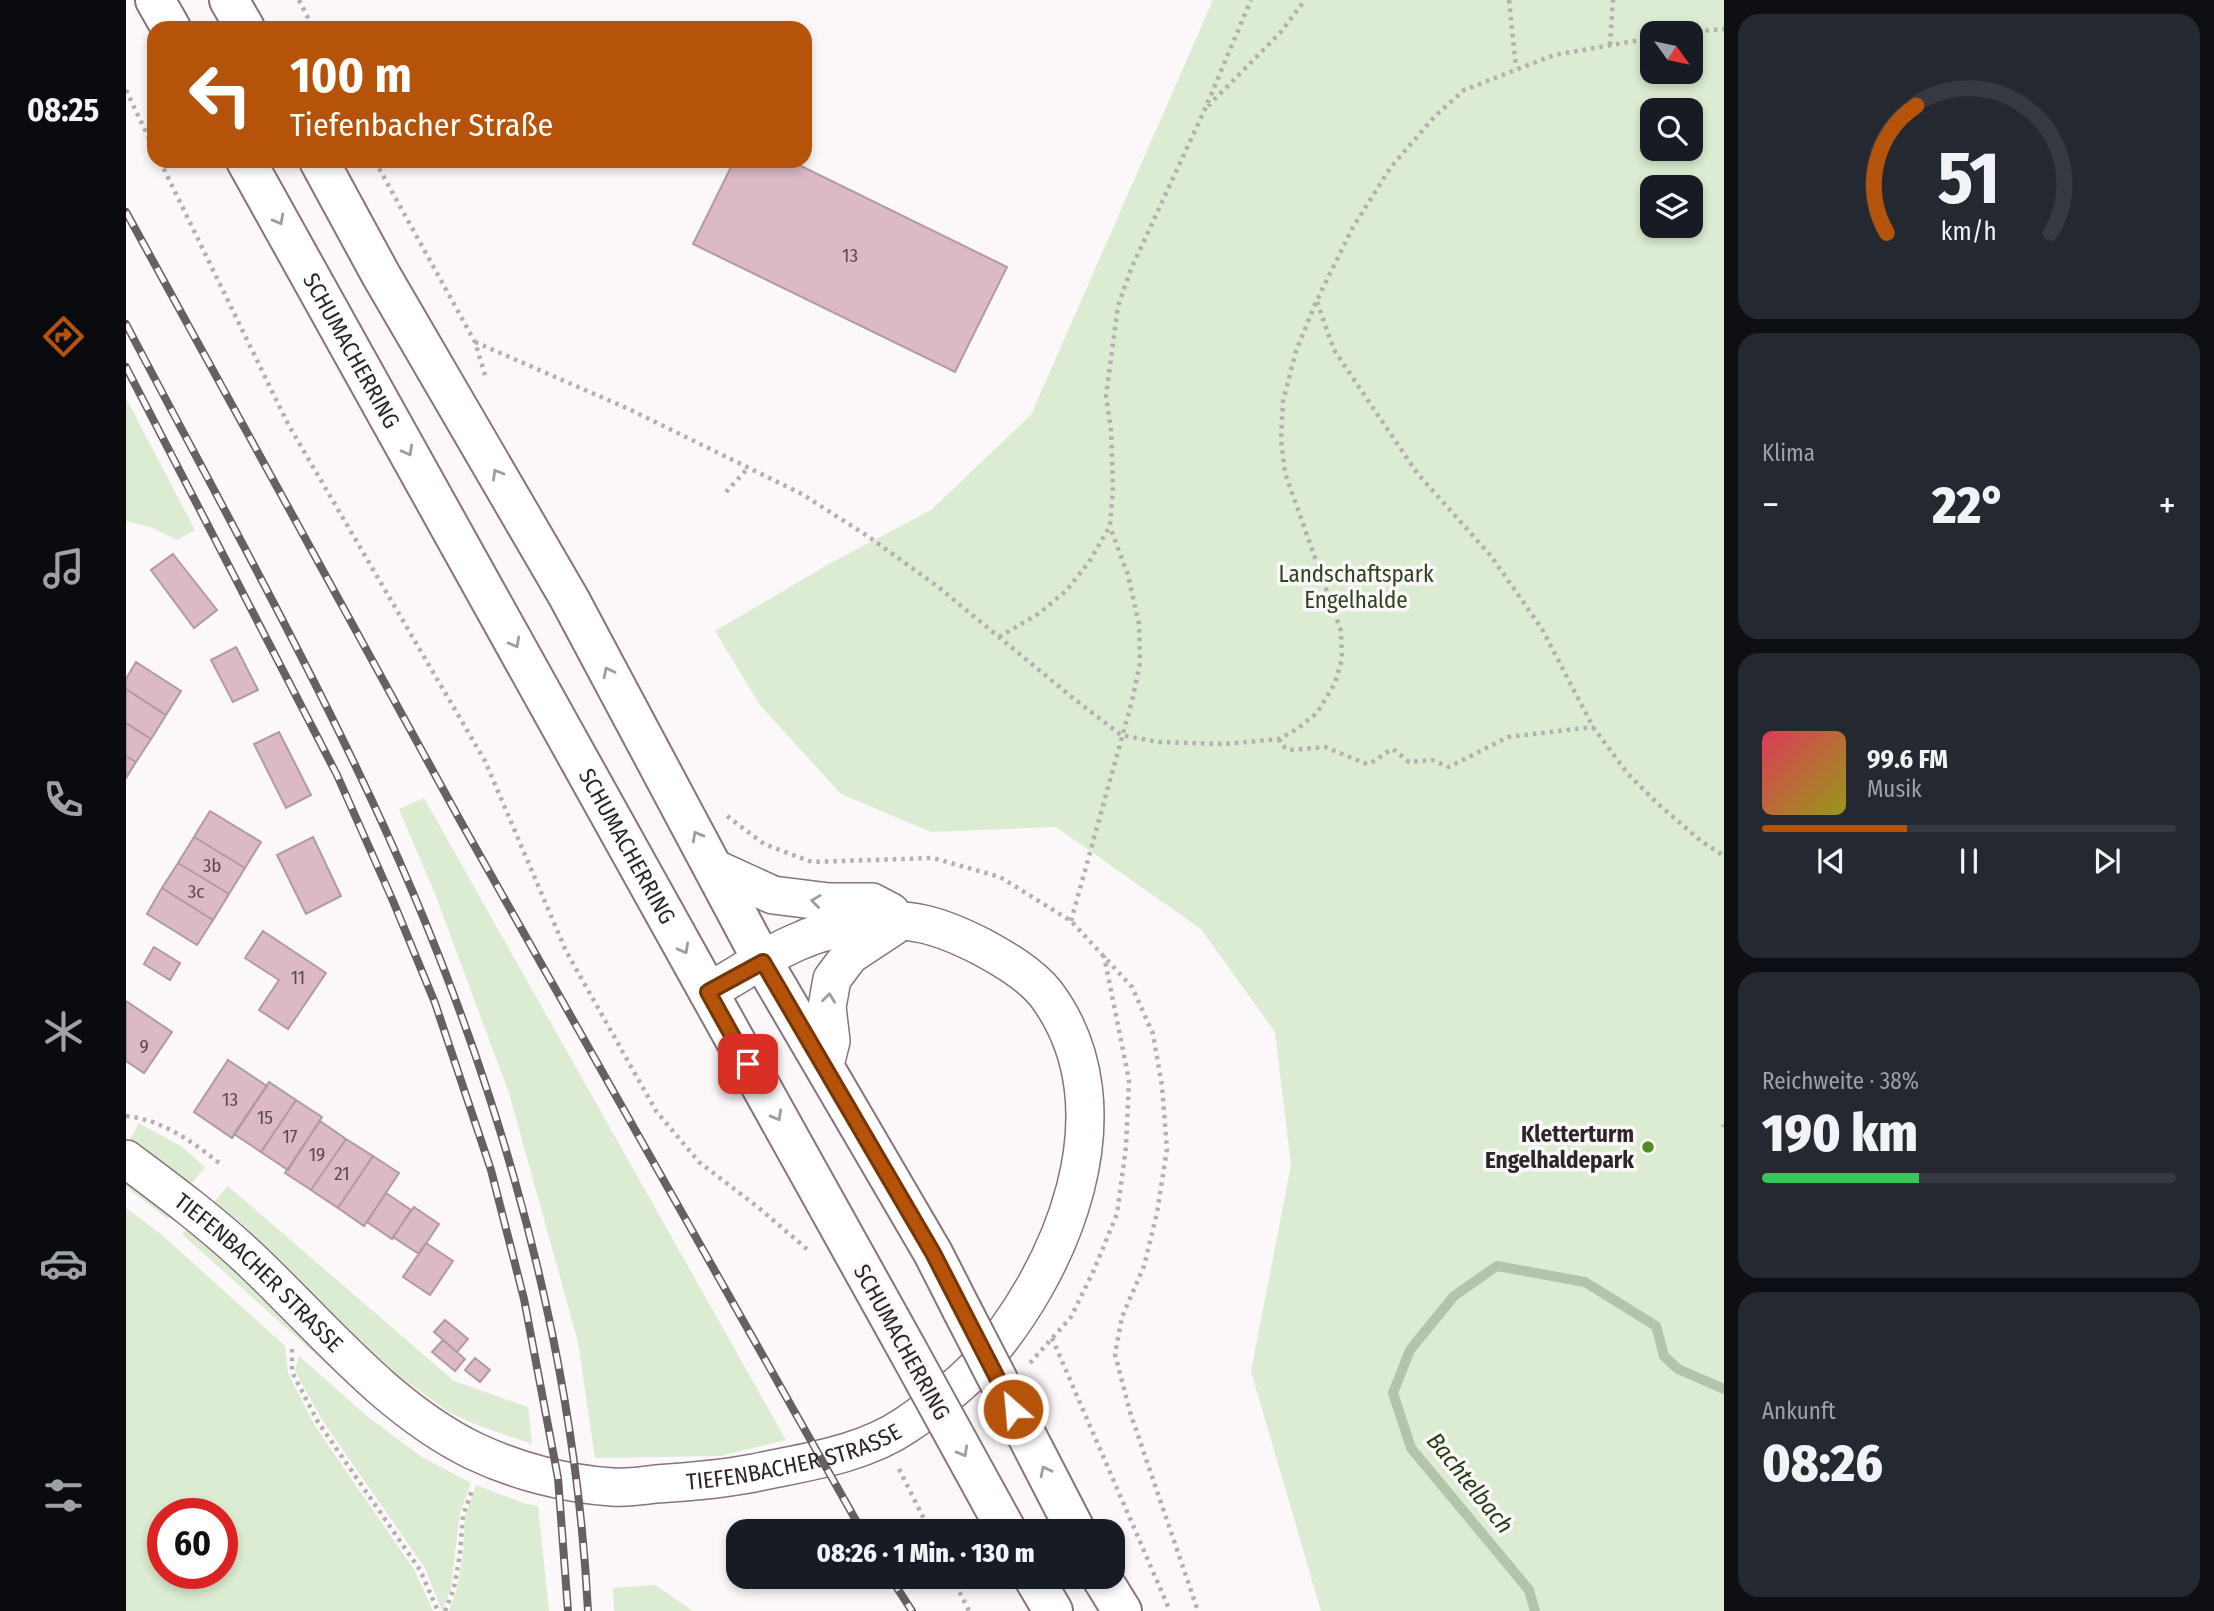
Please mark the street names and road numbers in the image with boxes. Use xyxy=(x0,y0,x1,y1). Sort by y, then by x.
street label: SCHUMACHERRING xyxy=(297,268,406,433)
street label: SCHUMACHERRING xyxy=(573,763,682,929)
street label: TIEFENBACHER STRASSE xyxy=(169,1187,349,1358)
street label: SCHUMACHERRING xyxy=(848,1259,956,1425)
street label: TIEFENBACHER STRASSE xyxy=(685,1417,906,1496)

